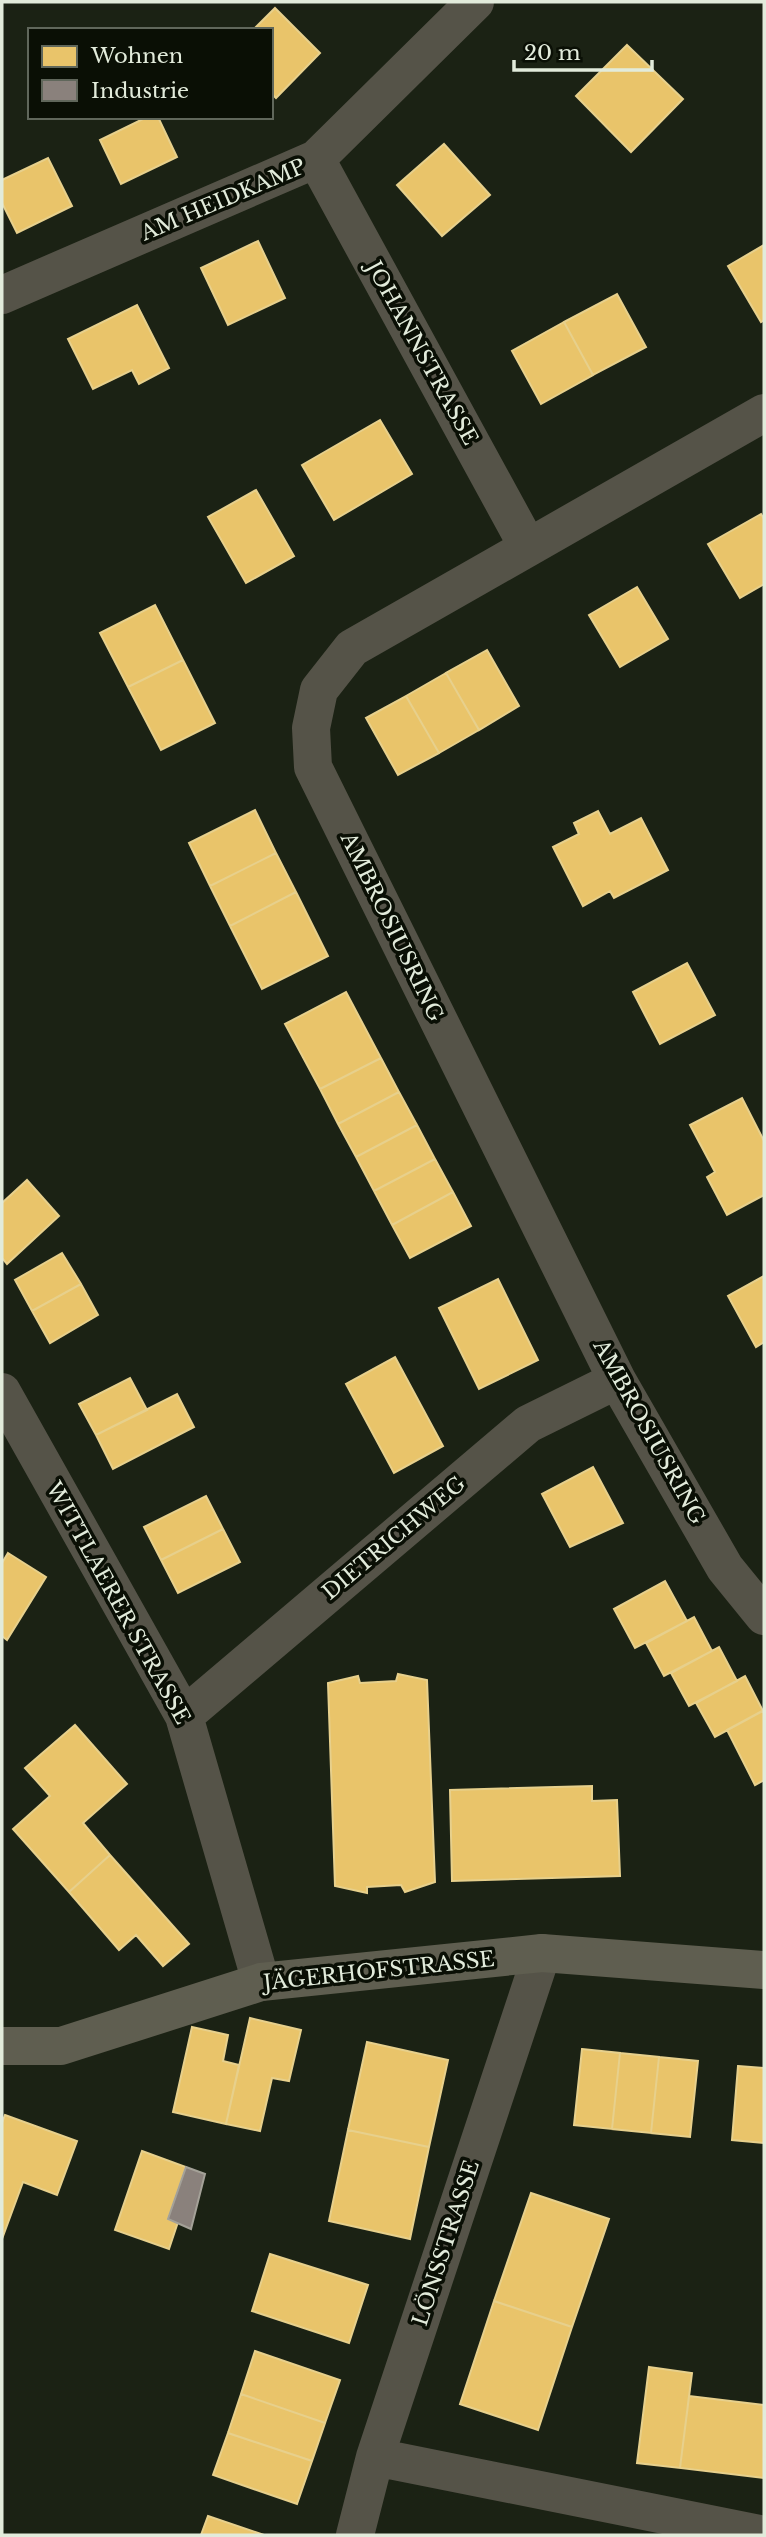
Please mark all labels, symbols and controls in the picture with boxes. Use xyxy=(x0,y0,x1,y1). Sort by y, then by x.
legend xyxy=(28,28,273,119)
scale bar xyxy=(514,28,652,72)
text: 20 m xyxy=(524,40,581,66)
text: Wohnen xyxy=(90,43,183,69)
text: Industrie xyxy=(91,78,189,104)
street label: AM HEIDKAMP xyxy=(136,154,309,247)
street label: JOHANNSTRASSE xyxy=(359,254,483,450)
street label: AMBROSIUSRING xyxy=(334,827,449,1026)
street label: AMBROSIUSRING xyxy=(587,1334,711,1529)
street label: DIETRICHWEG xyxy=(317,1471,471,1605)
street label: WITTLAERER STRASSE xyxy=(40,1476,196,1729)
street label: JÄGERHOFSTRASSE xyxy=(259,1946,496,1996)
street label: LÖNSSTRASSE xyxy=(407,2157,485,2329)

